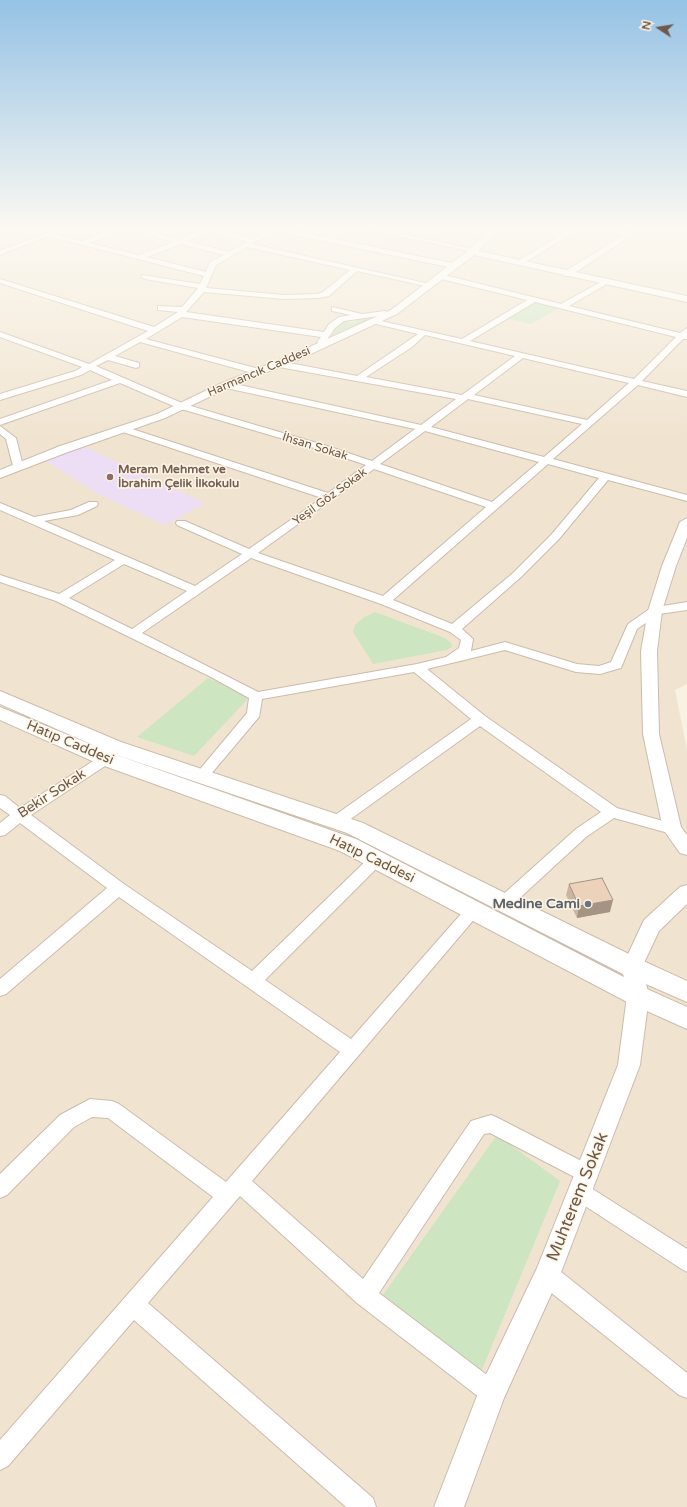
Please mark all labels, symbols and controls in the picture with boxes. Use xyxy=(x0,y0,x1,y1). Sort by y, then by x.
north arrow xyxy=(639,8,679,48)
text: N xyxy=(639,20,654,31)
street label: Harmancık Caddesi xyxy=(205,344,313,400)
street label: İhsan Sokak xyxy=(280,430,350,464)
place label: Meram Mehmet ve İbrahim Çelik İlkokulu xyxy=(118,463,239,491)
street label: Yeşil Göz Sokak xyxy=(290,465,370,529)
marker: Meram Mehmet ve İbrahim Çelik İlkokulu xyxy=(105,472,115,482)
street label: Hatıp Caddesi xyxy=(24,717,116,769)
street label: Bekir Sokak xyxy=(15,766,89,822)
street label: Hatıp Caddesi xyxy=(327,831,417,887)
place label: Medine Cami xyxy=(492,896,580,912)
marker: Medine Cami xyxy=(583,899,593,909)
street label: Muhterem Sokak xyxy=(543,1130,613,1264)

